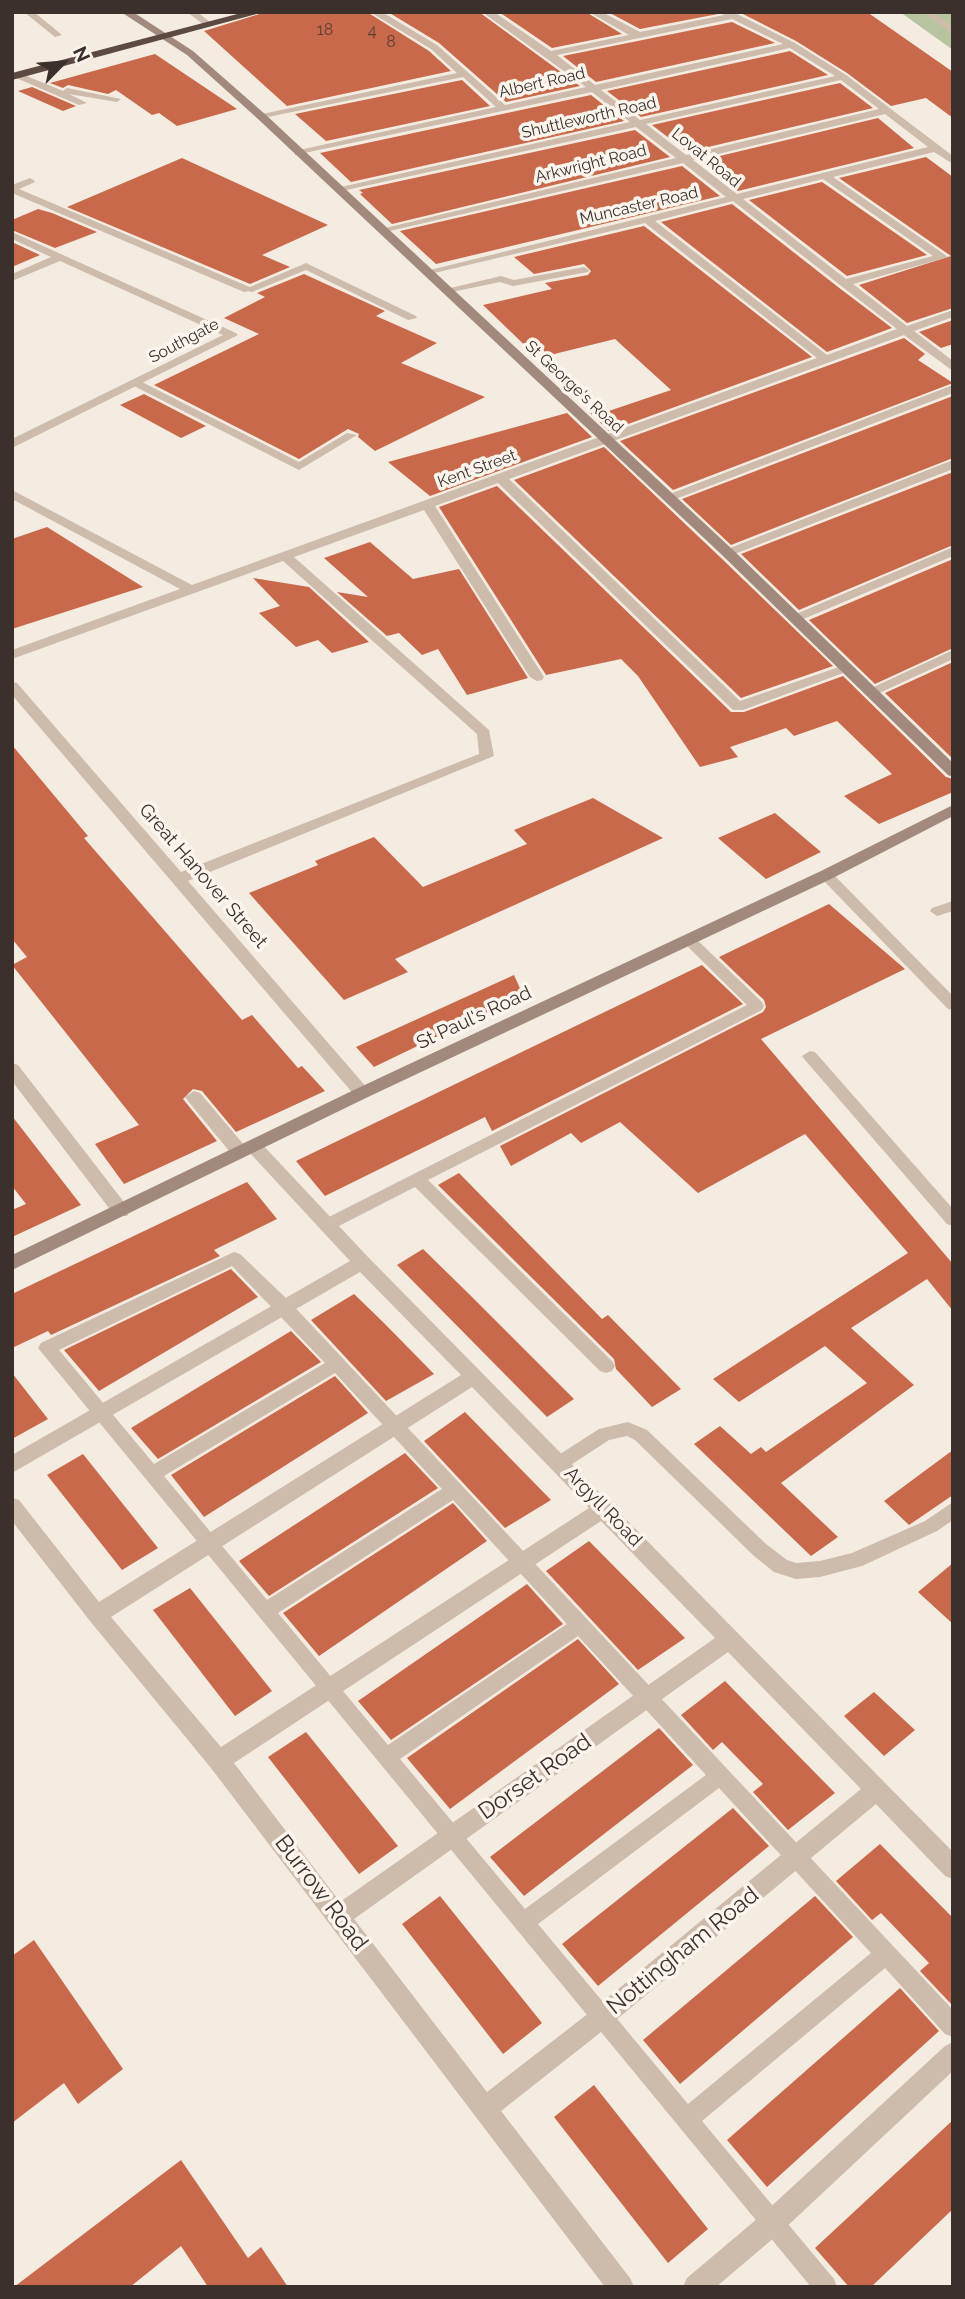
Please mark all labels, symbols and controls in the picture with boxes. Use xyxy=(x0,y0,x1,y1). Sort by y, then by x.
house number: 18 xyxy=(317,20,333,40)
house number: 4 xyxy=(368,21,376,41)
north arrow xyxy=(28,28,98,98)
house number: 8 xyxy=(386,32,396,52)
text: N xyxy=(69,43,95,65)
street label: Albert Road xyxy=(497,64,587,102)
street label: Shuttleworth Road xyxy=(520,93,658,143)
street label: Lovat Road xyxy=(668,124,744,192)
street label: Arkwright Road xyxy=(533,141,649,187)
street label: Muncaster Road xyxy=(578,183,700,229)
street label: Southgate xyxy=(146,315,222,367)
street label: St George's Road xyxy=(521,337,627,437)
street label: Kent Street xyxy=(435,446,519,492)
street label: Great Hanover Street xyxy=(134,799,272,953)
street label: St Paul's Road xyxy=(413,981,535,1055)
street label: Argyll Road xyxy=(559,1462,647,1552)
street label: Dorset Road xyxy=(473,1728,597,1826)
street label: Burrow Road xyxy=(269,1830,373,1956)
street label: Nottingham Road xyxy=(602,1881,764,2021)

